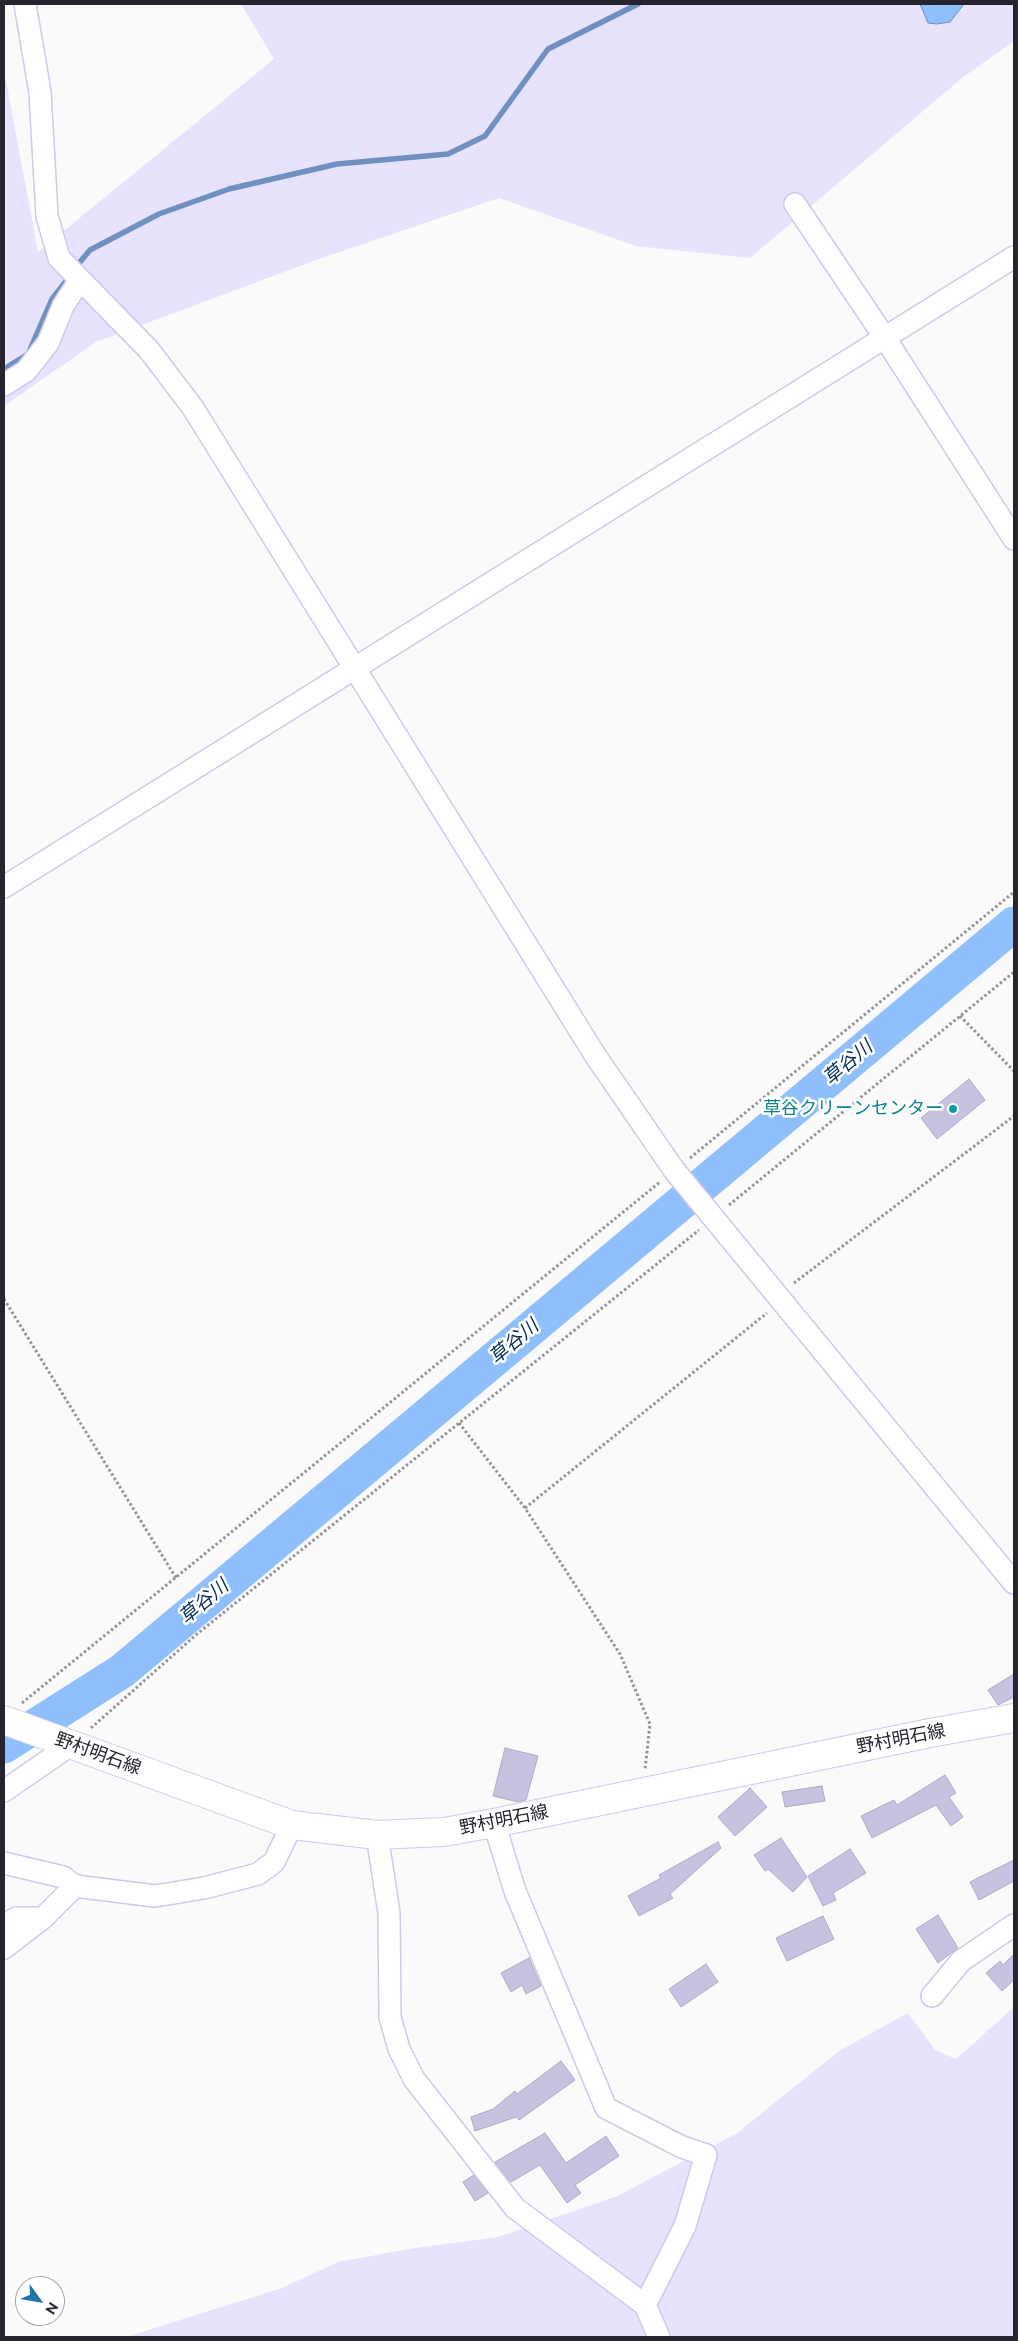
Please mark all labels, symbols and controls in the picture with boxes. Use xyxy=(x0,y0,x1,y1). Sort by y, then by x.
water label: 草谷川 xyxy=(819,1036,877,1090)
place label: 草谷クリーンセンター xyxy=(763,1098,943,1120)
marker: 草谷クリーンセンター xyxy=(947,1103,959,1115)
water label: 草谷川 xyxy=(485,1315,543,1369)
water label: 草谷川 xyxy=(175,1575,233,1629)
street label: 野村明石線 xyxy=(855,1720,947,1758)
street label: 野村明石線 xyxy=(52,1728,144,1780)
street label: 野村明石線 xyxy=(458,1801,550,1839)
north arrow xyxy=(15,2276,65,2326)
text: N xyxy=(42,2300,61,2317)

